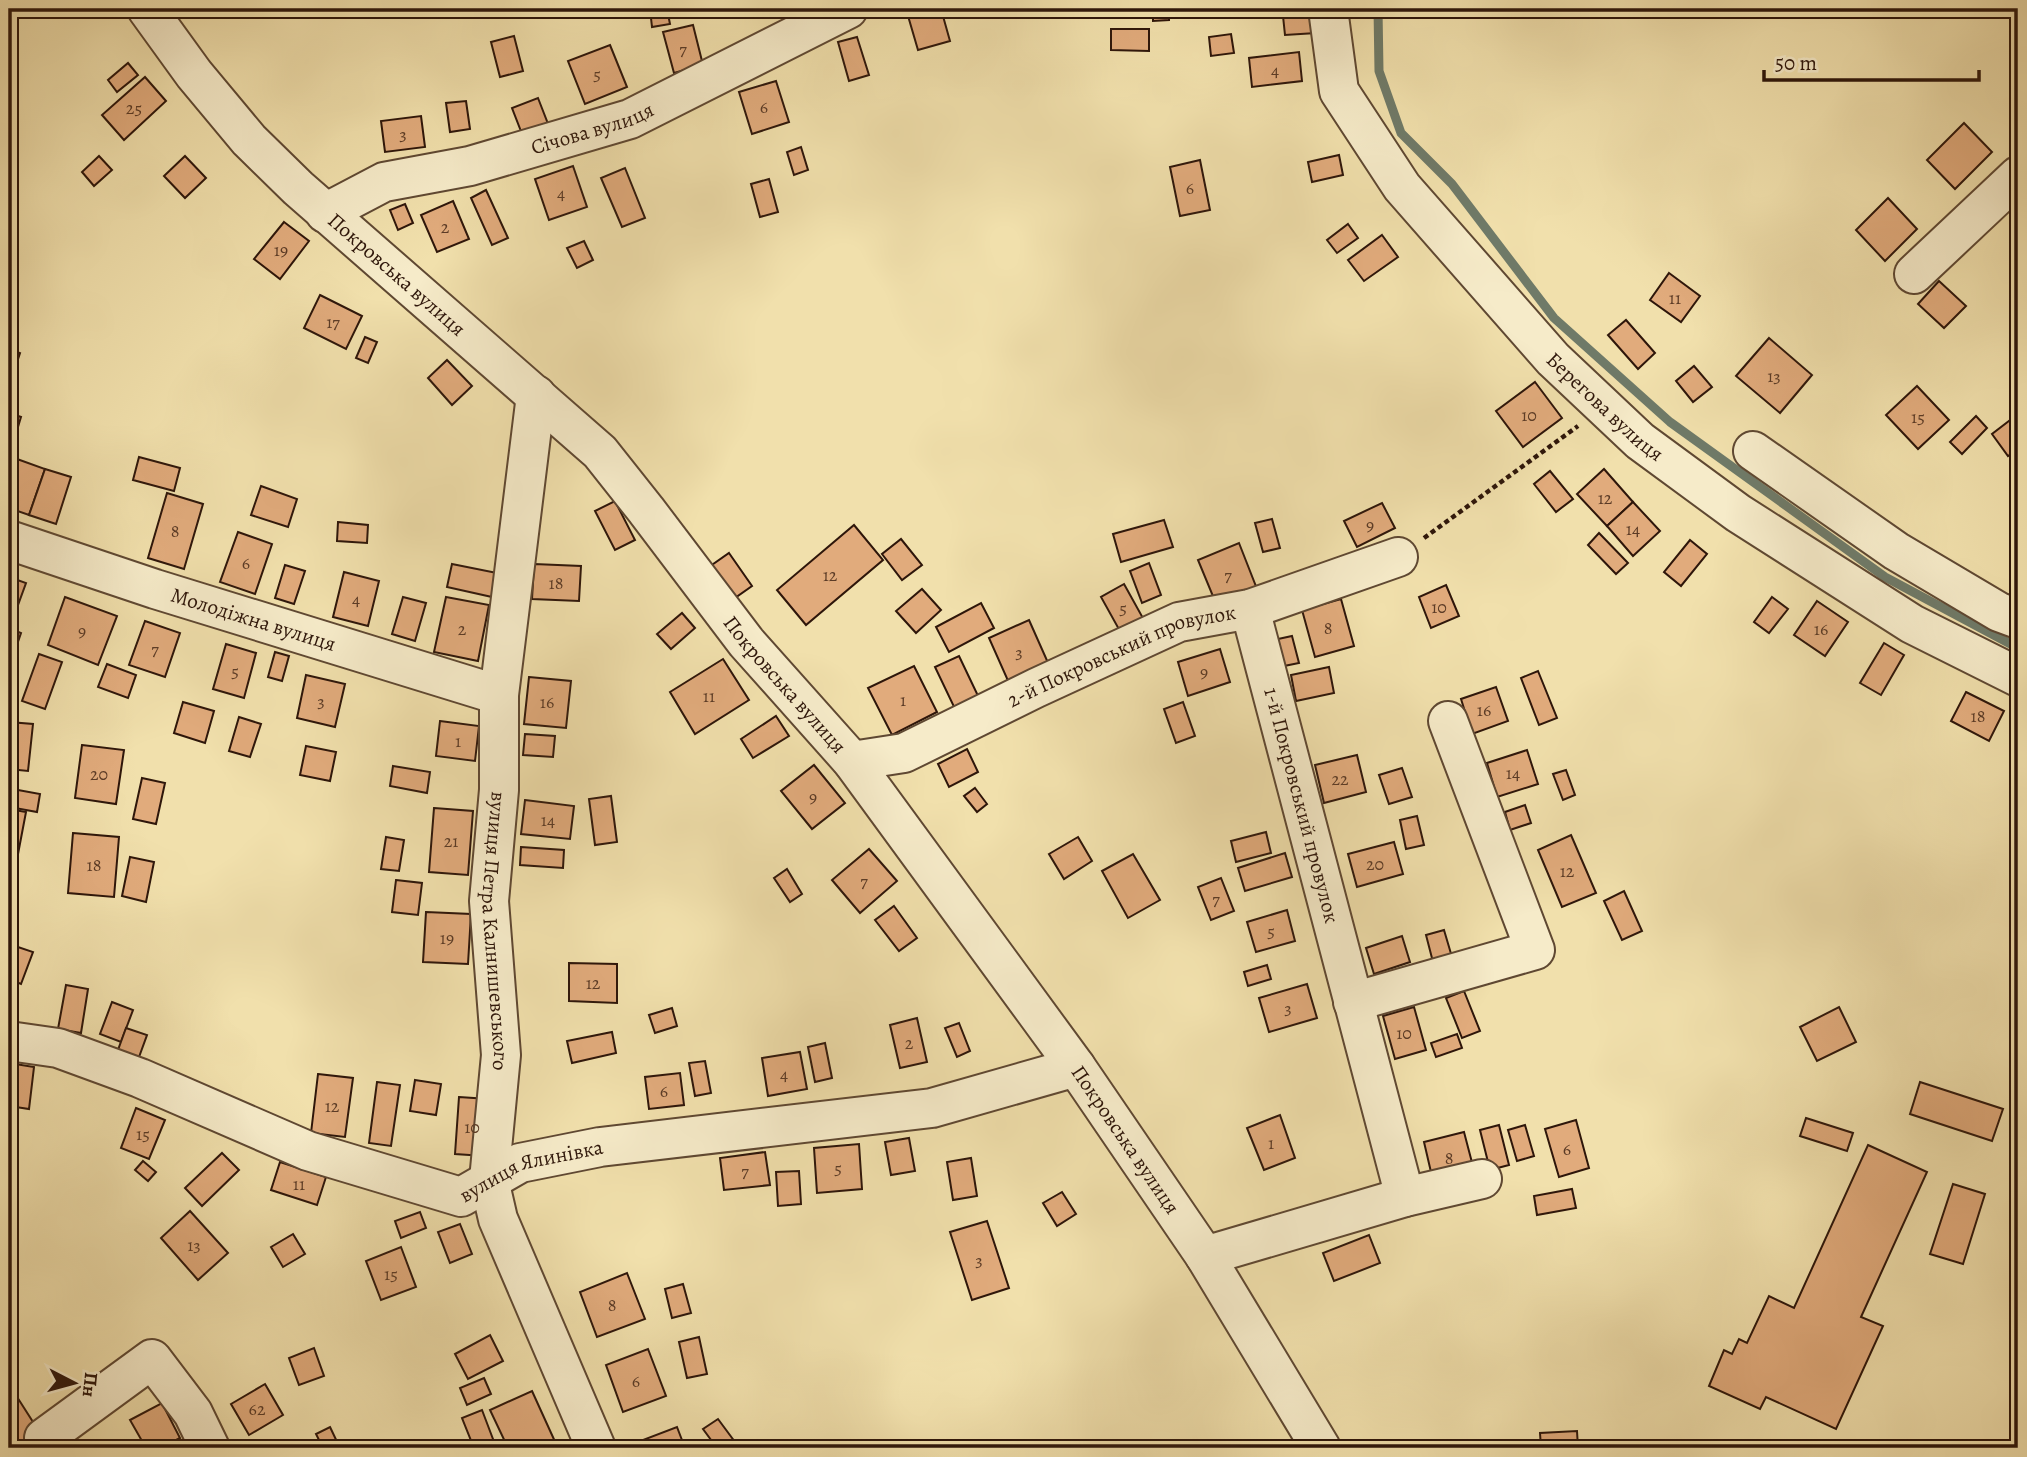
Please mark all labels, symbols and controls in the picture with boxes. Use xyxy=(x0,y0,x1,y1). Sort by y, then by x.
house number: 7 xyxy=(679,37,687,61)
scale bar xyxy=(1764,38,1980,82)
text: 50 m xyxy=(1775,49,1817,77)
house number: 4 xyxy=(1271,58,1279,82)
house number: 5 xyxy=(593,62,601,86)
street label: Січова вулиця xyxy=(528,95,658,161)
house number: 6 xyxy=(760,95,768,119)
house number: 25 xyxy=(126,96,142,120)
house number: 3 xyxy=(399,122,407,146)
house number: 6 xyxy=(1186,176,1194,200)
house number: 4 xyxy=(557,181,565,205)
street label: Покровська вулиця xyxy=(322,206,472,342)
house number: 2 xyxy=(441,215,450,239)
house number: 19 xyxy=(274,238,288,262)
house number: 11 xyxy=(1669,286,1681,310)
house number: 17 xyxy=(326,310,340,334)
street label: Берегова вулиця xyxy=(1540,346,1669,468)
house number: 13 xyxy=(1767,364,1781,388)
house number: 10 xyxy=(1521,403,1537,427)
house number: 15 xyxy=(1911,405,1925,429)
house number: 12 xyxy=(1598,486,1613,510)
house number: 9 xyxy=(1366,513,1374,537)
house number: 14 xyxy=(1626,517,1640,541)
house number: 8 xyxy=(171,519,179,543)
house number: 6 xyxy=(242,551,250,575)
house number: 12 xyxy=(823,563,838,587)
house number: 7 xyxy=(1224,563,1232,587)
house number: 18 xyxy=(549,571,563,595)
street label: Молодіжна вулиця xyxy=(167,581,339,658)
house number: 4 xyxy=(352,587,360,611)
house number: 10 xyxy=(1431,595,1447,619)
house number: 5 xyxy=(1119,596,1127,620)
street label: 2-й Покровський провулок xyxy=(1003,598,1238,714)
street label: Покровська вулиця xyxy=(717,610,853,759)
house number: 8 xyxy=(1324,616,1332,640)
house number: 2 xyxy=(458,617,467,641)
house number: 16 xyxy=(1814,617,1828,641)
house number: 9 xyxy=(78,619,86,643)
house number: 7 xyxy=(151,637,159,661)
house number: 3 xyxy=(1015,640,1023,664)
house number: 5 xyxy=(231,659,239,683)
house number: 9 xyxy=(1200,660,1208,684)
house number: 11 xyxy=(703,684,715,708)
street label: 1-й Покровський провулок xyxy=(1257,684,1346,926)
house number: 1 xyxy=(900,688,906,712)
house number: 3 xyxy=(317,689,325,713)
house number: 16 xyxy=(540,690,554,714)
house number: 16 xyxy=(1477,698,1491,722)
house number: 18 xyxy=(1971,704,1985,728)
house number: 1 xyxy=(455,729,461,753)
house number: 14 xyxy=(1506,761,1520,785)
house number: 20 xyxy=(90,762,108,786)
house number: 22 xyxy=(1331,767,1349,791)
house number: 9 xyxy=(809,785,817,809)
street label: вулиця Петра Калнишевського xyxy=(475,790,515,1072)
house number: 14 xyxy=(541,808,555,832)
house number: 21 xyxy=(444,829,458,853)
house number: 20 xyxy=(1366,852,1384,876)
house number: 18 xyxy=(87,853,101,877)
house number: 12 xyxy=(1560,859,1575,883)
house number: 7 xyxy=(860,869,868,893)
house number: 7 xyxy=(1212,887,1220,911)
house number: 5 xyxy=(1267,919,1275,943)
house number: 19 xyxy=(440,926,454,950)
house number: 12 xyxy=(586,971,601,995)
house number: 3 xyxy=(1284,996,1292,1020)
house number: 10 xyxy=(1396,1021,1412,1045)
house number: 2 xyxy=(905,1031,914,1055)
street label: Покровська вулиця xyxy=(1065,1060,1186,1220)
house number: 4 xyxy=(780,1062,788,1086)
house number: 6 xyxy=(660,1079,668,1103)
house number: 12 xyxy=(325,1094,340,1118)
house number: 10 xyxy=(464,1115,480,1139)
house number: 15 xyxy=(136,1122,150,1146)
house number: 1 xyxy=(1268,1131,1274,1155)
street label: вулиця Ялинівка xyxy=(454,1133,606,1209)
house number: 6 xyxy=(1563,1137,1571,1161)
house number: 8 xyxy=(1445,1146,1453,1170)
house number: 5 xyxy=(834,1156,842,1180)
house number: 7 xyxy=(741,1159,749,1183)
house number: 11 xyxy=(293,1172,305,1196)
house number: 13 xyxy=(187,1233,201,1257)
house number: 3 xyxy=(975,1248,983,1272)
house number: 15 xyxy=(384,1262,398,1286)
house number: 8 xyxy=(608,1293,616,1317)
north arrow xyxy=(38,1348,108,1418)
house number: 6 xyxy=(632,1369,640,1393)
text: Пн xyxy=(76,1371,104,1398)
house number: 62 xyxy=(249,1397,266,1421)

